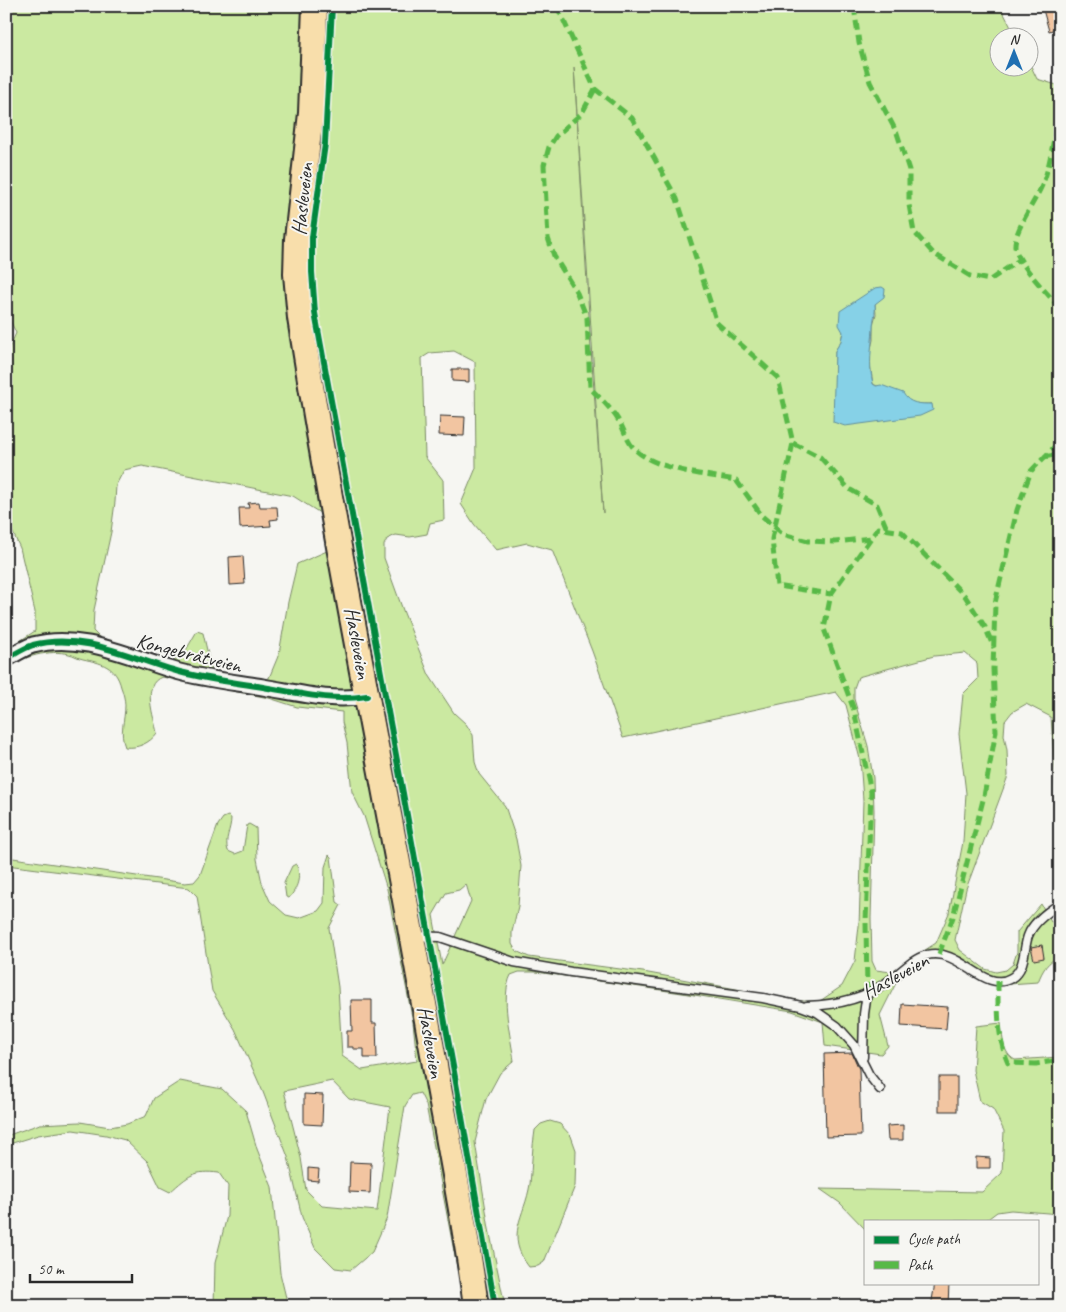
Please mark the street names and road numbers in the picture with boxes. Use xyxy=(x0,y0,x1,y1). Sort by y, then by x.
street label: Hasleveien xyxy=(285,161,319,236)
street label: Hasleveien xyxy=(339,605,377,682)
street label: Kongebråtveien xyxy=(134,627,246,679)
street label: Hasleveien xyxy=(857,947,933,1005)
street label: Hasleveien xyxy=(412,1004,450,1081)

